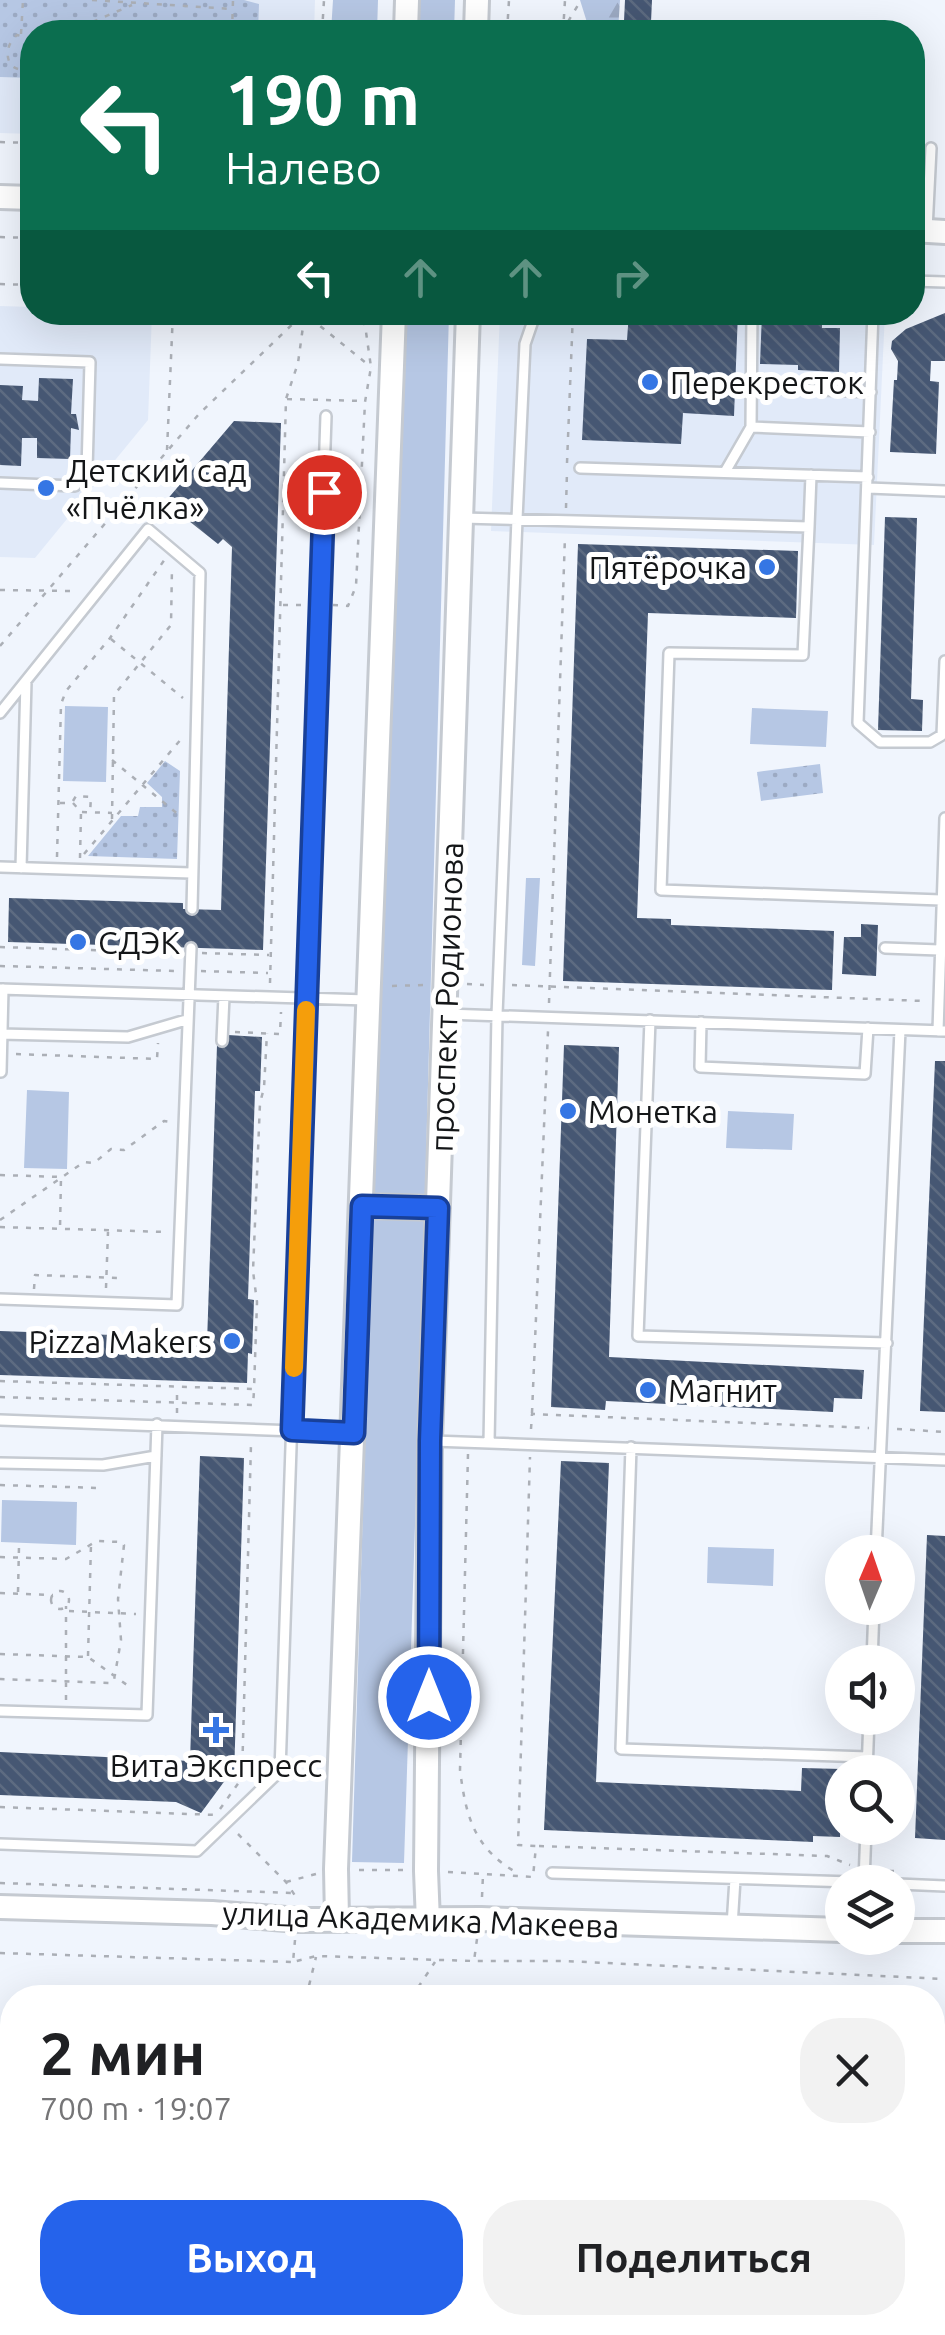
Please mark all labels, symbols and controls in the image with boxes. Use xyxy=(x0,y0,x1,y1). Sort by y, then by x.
icon: left xyxy=(60,60,190,190)
text: 190 m xyxy=(225,60,420,138)
text: Налево xyxy=(225,142,382,193)
icon: left xyxy=(288,250,343,305)
icon: ahead xyxy=(393,250,448,305)
icon: ahead xyxy=(498,250,553,305)
icon: right xyxy=(603,250,658,305)
place label: Перекресток xyxy=(670,364,864,400)
marker: Перекресток xyxy=(639,371,661,393)
pin xyxy=(282,450,367,535)
place label: Детский сад «Пчёлка» xyxy=(66,452,247,525)
icon: arrive xyxy=(297,465,352,520)
marker: Детский сад «Пчёлка» xyxy=(35,477,57,499)
place label: Пятёрочка xyxy=(589,549,747,585)
marker: Пятёрочка xyxy=(756,556,778,578)
street label: проспект Родионова xyxy=(423,841,469,1153)
place label: СДЭК xyxy=(98,924,180,960)
marker: СДЭК xyxy=(67,931,89,953)
place label: Монетка xyxy=(588,1093,718,1129)
marker: Монетка xyxy=(557,1100,579,1122)
place label: Pizza Makers xyxy=(28,1323,212,1359)
marker: Pizza Makers xyxy=(221,1330,243,1352)
place label: Магнит xyxy=(668,1372,777,1408)
marker: Магнит xyxy=(637,1379,659,1401)
north arrow xyxy=(825,1535,915,1625)
map controls xyxy=(825,1535,915,1955)
position arrow xyxy=(377,1645,481,1749)
button: sound xyxy=(825,1645,915,1735)
marker: Вита Экспресс xyxy=(205,1719,227,1741)
place label: Вита Экспресс xyxy=(110,1747,322,1783)
button: search xyxy=(825,1755,915,1845)
button: layers xyxy=(825,1865,915,1955)
street label: улица Академика Макеева xyxy=(222,1894,620,1944)
button: close xyxy=(800,2018,905,2123)
text: 2 мин xyxy=(40,2019,205,2086)
text: 700 m · 19:07 xyxy=(40,2090,232,2126)
button: Выход xyxy=(40,2200,463,2315)
button: Поделиться xyxy=(483,2200,905,2315)

